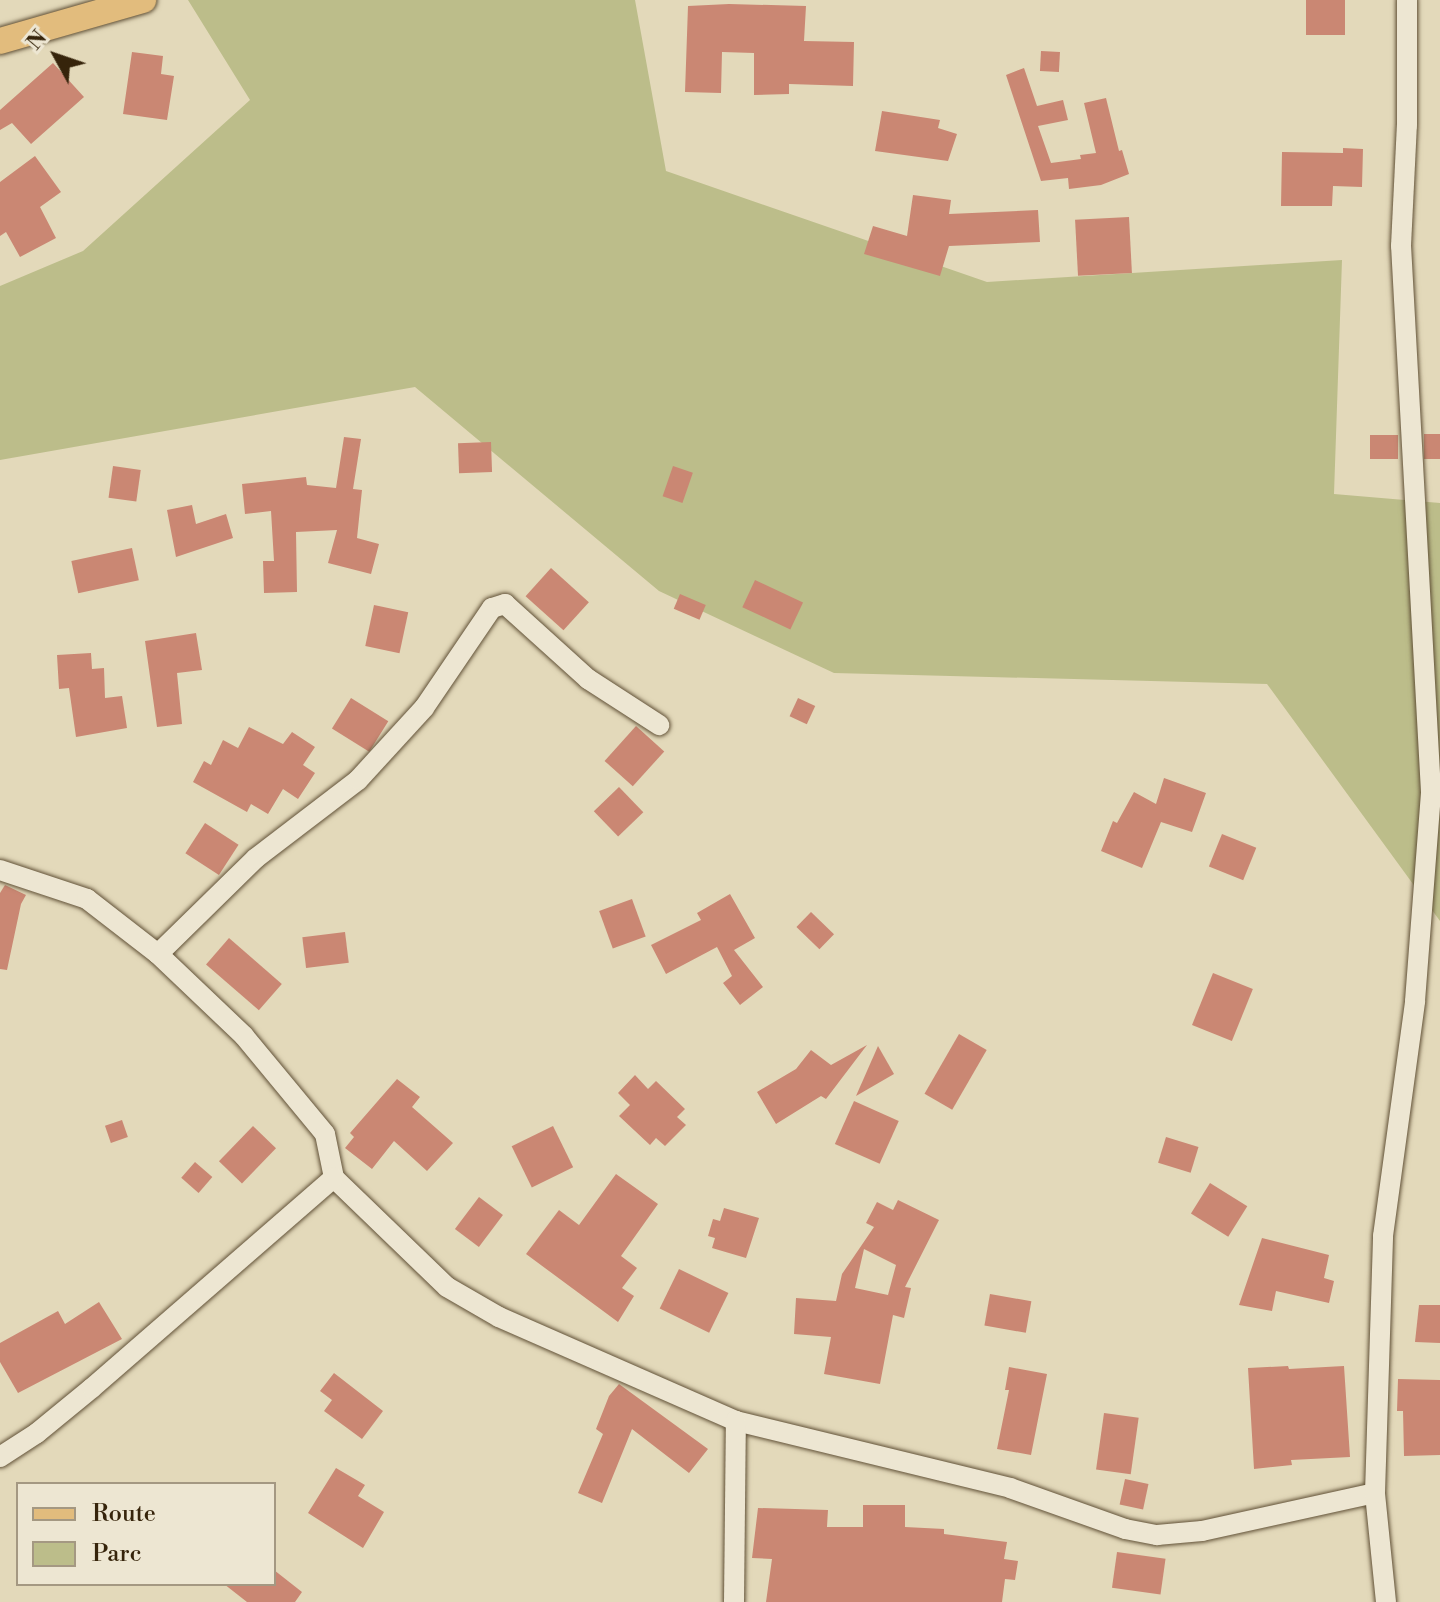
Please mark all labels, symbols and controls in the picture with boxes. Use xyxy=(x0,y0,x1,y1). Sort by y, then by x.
north arrow xyxy=(16,16,96,96)
text: N xyxy=(21,25,53,56)
legend xyxy=(16,1482,276,1586)
text: Route xyxy=(92,1499,156,1529)
text: Parc xyxy=(92,1539,142,1569)

